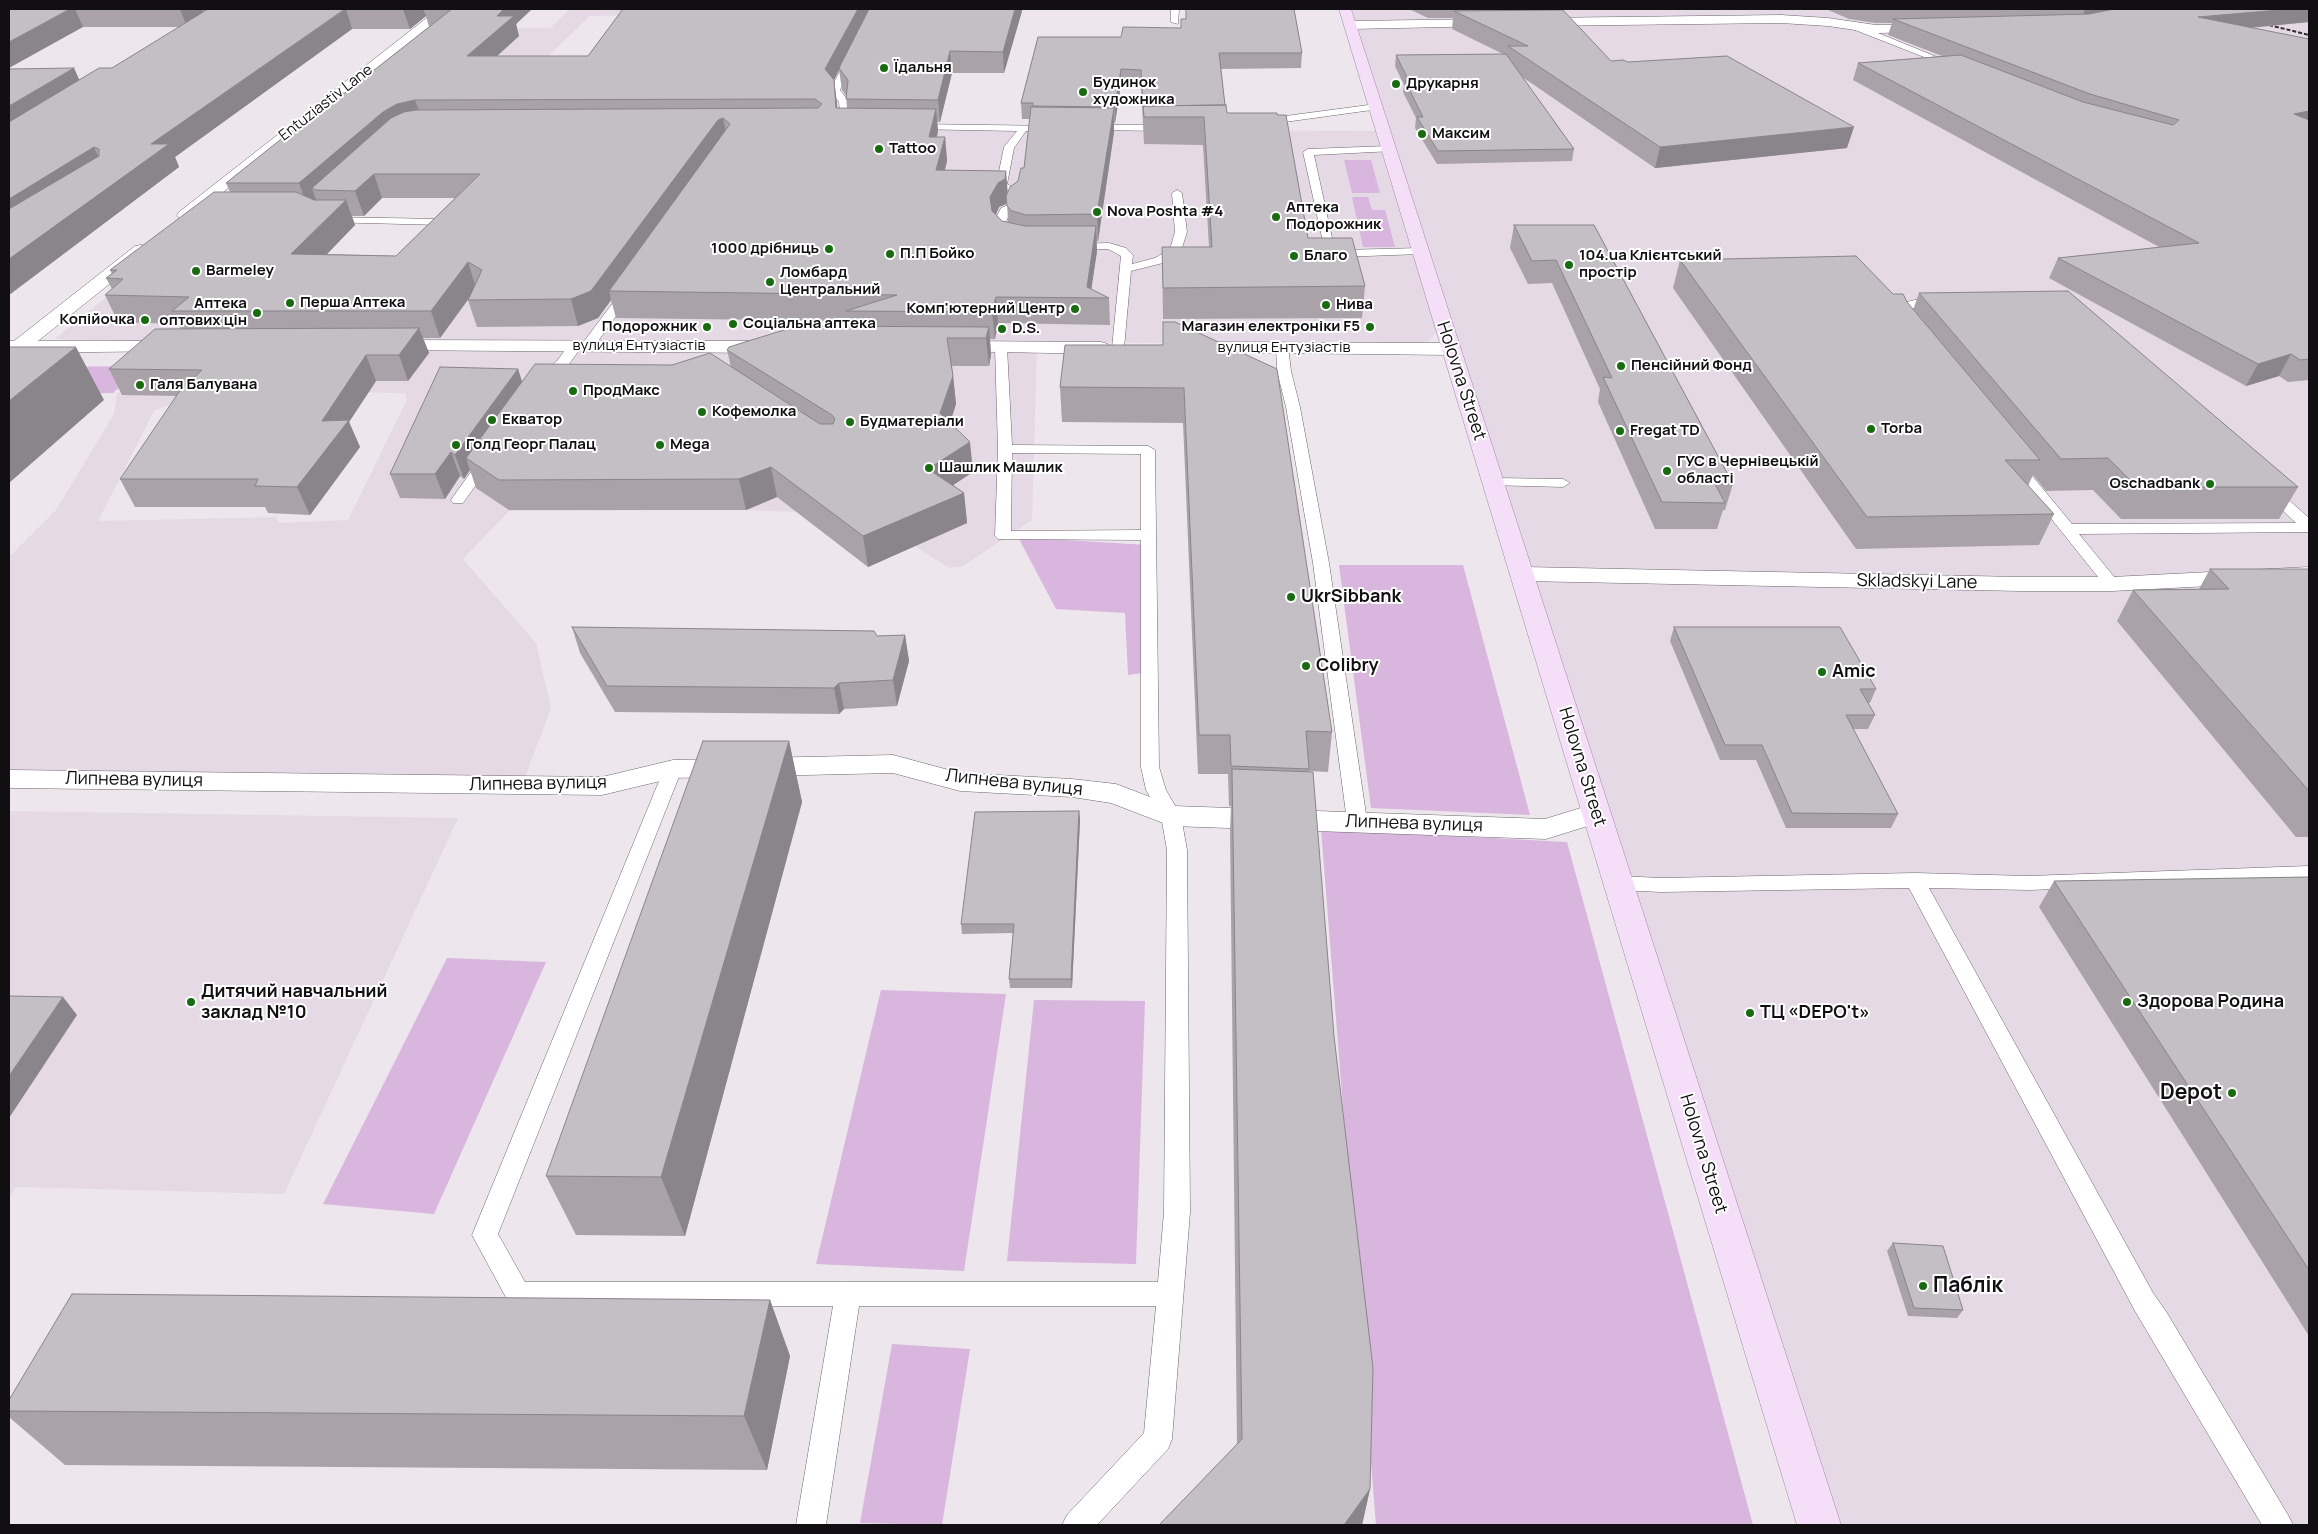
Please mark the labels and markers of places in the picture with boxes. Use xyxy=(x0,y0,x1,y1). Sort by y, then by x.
place label: Їдальня xyxy=(894,59,952,77)
marker: Їдальня xyxy=(878,62,890,74)
place label: Будинок художника xyxy=(1093,74,1175,109)
place label: Друкарня xyxy=(1406,75,1479,93)
marker: Друкарня xyxy=(1390,78,1402,90)
marker: Будинок художника xyxy=(1077,86,1089,98)
place label: Максим xyxy=(1432,125,1490,143)
marker: Максим xyxy=(1416,128,1428,140)
place label: Tattoo xyxy=(889,140,936,158)
marker: Tattoo xyxy=(873,143,885,155)
place label: Аптека Подорожник xyxy=(1286,199,1381,234)
place label: Nova Poshta #4 xyxy=(1107,203,1223,221)
marker: Nova Poshta #4 xyxy=(1091,206,1103,218)
marker: Аптека Подорожник xyxy=(1270,211,1282,223)
place label: 1000 дрібниць xyxy=(711,240,819,258)
marker: 1000 дрібниць xyxy=(823,243,835,255)
place label: П.П Бойко xyxy=(900,245,974,263)
place label: Благо xyxy=(1304,247,1348,265)
place label: 104.ua Клієнтський простір xyxy=(1579,247,1722,282)
marker: П.П Бойко xyxy=(884,248,896,260)
marker: Благо xyxy=(1288,250,1300,262)
marker: 104.ua Клієнтський простір xyxy=(1563,259,1575,271)
place label: Barmeley xyxy=(206,262,274,280)
place label: Ломбард Центральний xyxy=(780,264,880,299)
marker: Barmeley xyxy=(190,265,202,277)
marker: Ломбард Центральний xyxy=(764,276,776,288)
place label: Перша Аптека xyxy=(300,294,406,312)
place label: Аптека оптових цін xyxy=(159,295,247,330)
place label: Нива xyxy=(1336,296,1373,314)
marker: Перша Аптека xyxy=(284,297,296,309)
marker: Нива xyxy=(1320,299,1332,311)
place label: Комп'ютерний Центр xyxy=(906,300,1065,318)
marker: Комп'ютерний Центр xyxy=(1069,303,1081,315)
marker: Аптека оптових цін xyxy=(251,307,263,319)
place label: Копійочка xyxy=(60,311,135,329)
marker: Копійочка xyxy=(139,314,151,326)
place label: Соціальна аптека xyxy=(743,315,876,333)
place label: Подорожник xyxy=(602,318,697,336)
marker: Соціальна аптека xyxy=(727,318,739,330)
place label: Магазин електроніки F5 xyxy=(1182,318,1360,336)
place label: D.S. xyxy=(1012,320,1040,338)
marker: Подорожник xyxy=(701,321,713,333)
marker: Магазин електроніки F5 xyxy=(1364,321,1376,333)
marker: D.S. xyxy=(996,323,1008,335)
place label: Пенсійний Фонд xyxy=(1631,357,1752,375)
marker: Пенсійний Фонд xyxy=(1615,360,1627,372)
place label: Галя Балувана xyxy=(150,376,257,394)
marker: Галя Балувана xyxy=(134,379,146,391)
place label: ПродМакс xyxy=(583,382,660,400)
marker: ПродМакс xyxy=(567,385,579,397)
place label: Кофемолка xyxy=(712,403,796,421)
marker: Кофемолка xyxy=(696,406,708,418)
place label: Екватор xyxy=(502,411,562,429)
place label: Будматеріали xyxy=(860,413,964,431)
marker: Екватор xyxy=(486,414,498,426)
marker: Будматеріали xyxy=(844,416,856,428)
place label: Torba xyxy=(1881,420,1922,438)
place label: Fregat TD xyxy=(1630,422,1700,440)
marker: Torba xyxy=(1865,423,1877,435)
marker: Fregat TD xyxy=(1614,425,1626,437)
place label: Голд Георг Палац xyxy=(466,436,596,454)
place label: Mega xyxy=(670,436,710,454)
marker: Голд Георг Палац xyxy=(450,439,462,451)
marker: Mega xyxy=(654,439,666,451)
place label: ГУС в Чернівецькій області xyxy=(1677,453,1819,488)
place label: Шашлик Машлик xyxy=(939,459,1063,477)
marker: Шашлик Машлик xyxy=(923,462,935,474)
marker: ГУС в Чернівецькій області xyxy=(1661,465,1673,477)
place label: Oschadbank xyxy=(2109,475,2200,493)
marker: Oschadbank xyxy=(2204,478,2216,490)
place label: UkrSibbank xyxy=(1301,586,1401,608)
marker: UkrSibbank xyxy=(1285,591,1297,603)
place label: Colibry xyxy=(1316,655,1379,677)
marker: Colibry xyxy=(1300,660,1312,672)
place label: Amic xyxy=(1832,661,1876,683)
marker: Amic xyxy=(1816,666,1828,678)
place label: Дитячий навчальний заклад №10 xyxy=(201,981,387,1024)
place label: Здорова Родина xyxy=(2137,991,2284,1013)
marker: Дитячий навчальний заклад №10 xyxy=(185,996,197,1008)
marker: Здорова Родина xyxy=(2121,996,2133,1008)
place label: ТЦ «DEPO't» xyxy=(1760,1002,1870,1024)
marker: ТЦ «DEPO't» xyxy=(1744,1007,1756,1019)
place label: Depot xyxy=(2160,1080,2222,1106)
marker: Depot xyxy=(2226,1087,2238,1099)
place label: Паблік xyxy=(1933,1273,2003,1299)
marker: Паблік xyxy=(1917,1280,1929,1292)

